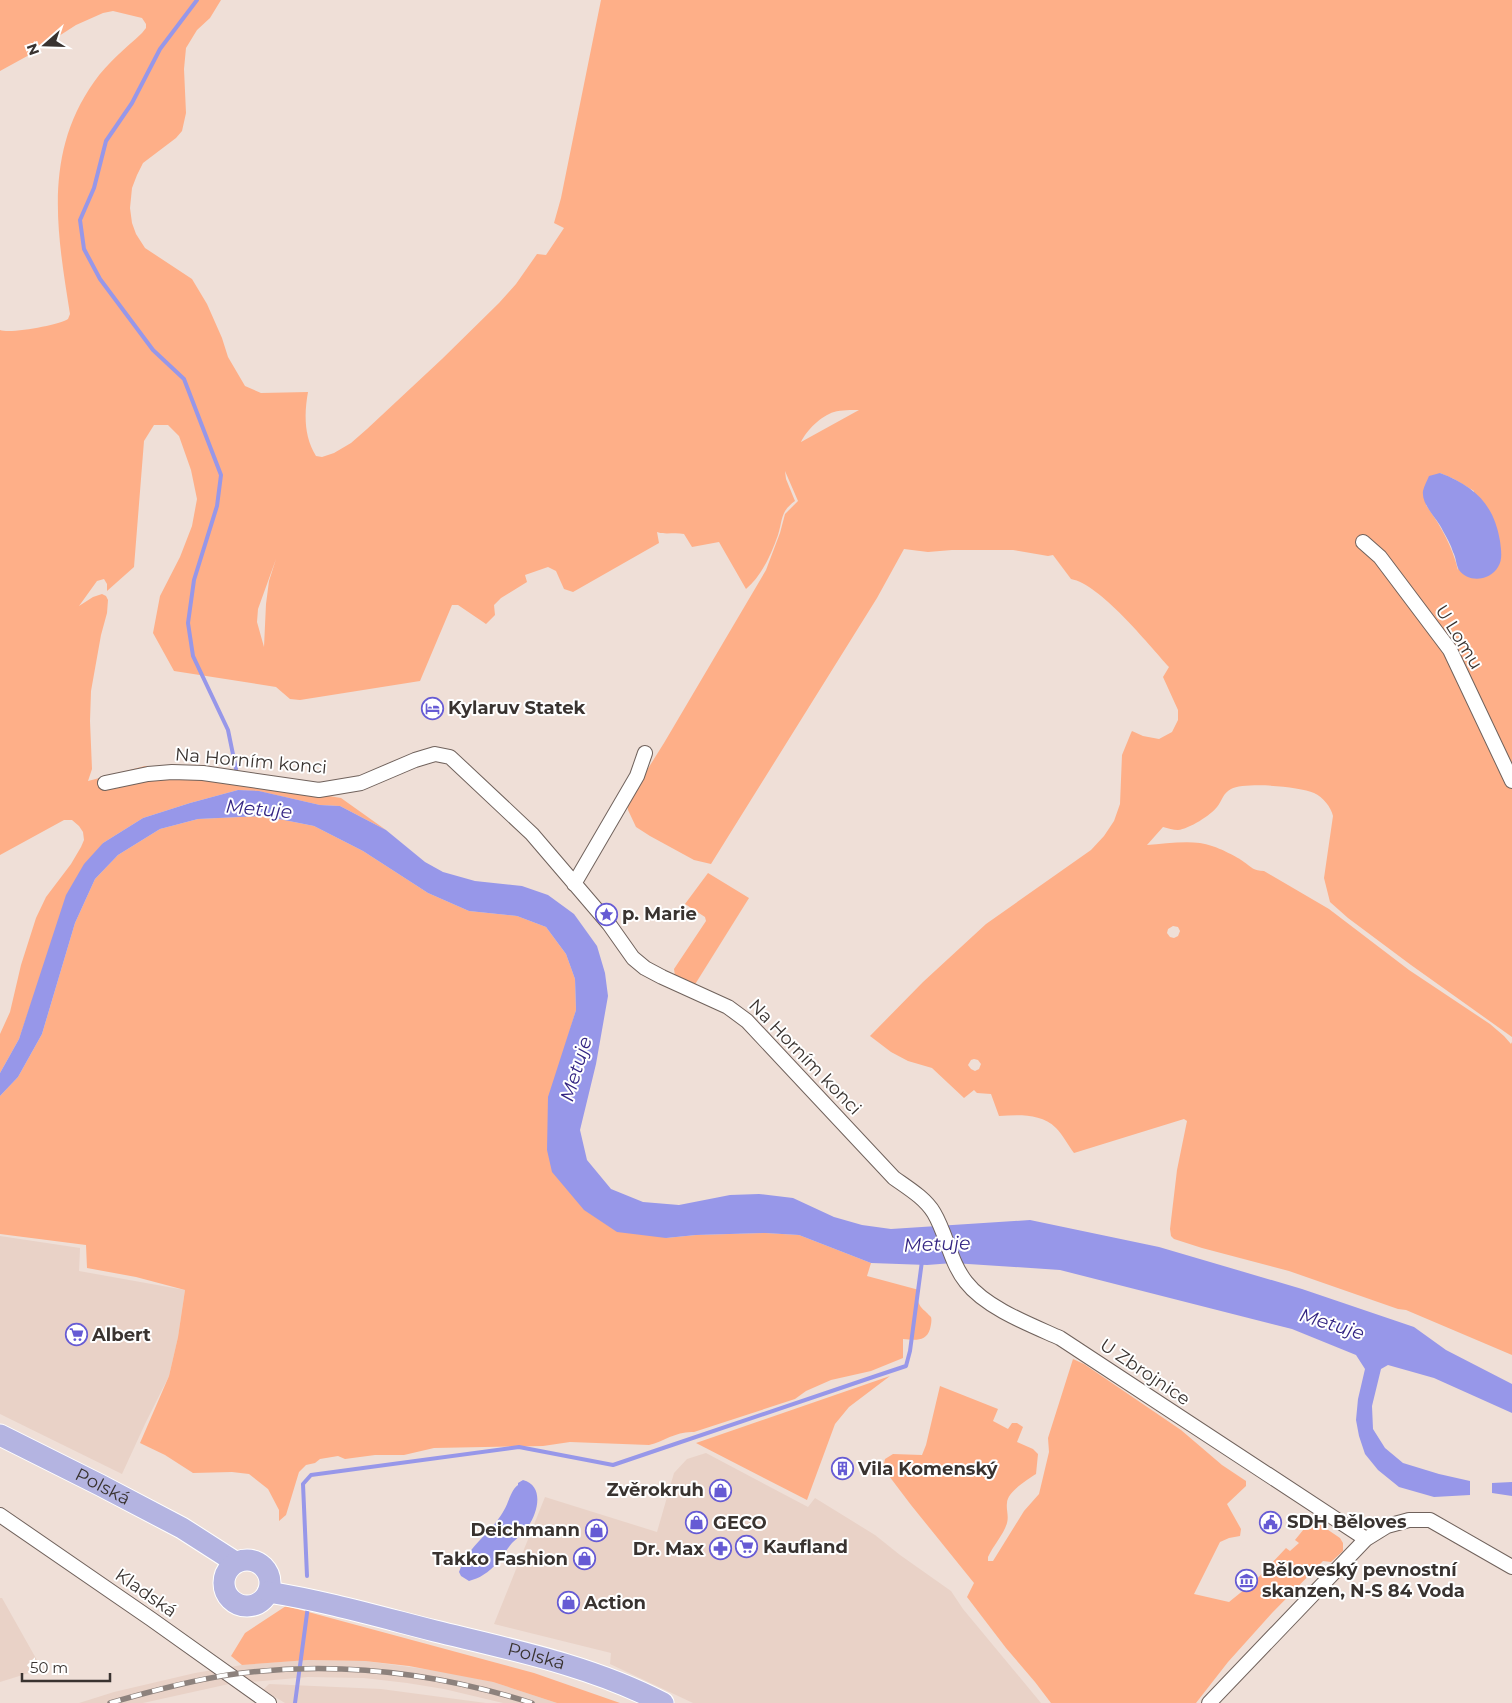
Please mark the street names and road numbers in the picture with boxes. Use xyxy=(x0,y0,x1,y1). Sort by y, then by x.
street label: U Lomu xyxy=(1431,601,1487,673)
street label: Na Horním konci xyxy=(174,743,328,779)
street label: Na Horním konci xyxy=(744,995,866,1119)
street label: U Zbrojnice xyxy=(1096,1334,1194,1410)
street label: Polská xyxy=(72,1463,134,1510)
street label: Kladská xyxy=(111,1564,181,1622)
street label: Polská xyxy=(505,1638,568,1675)

